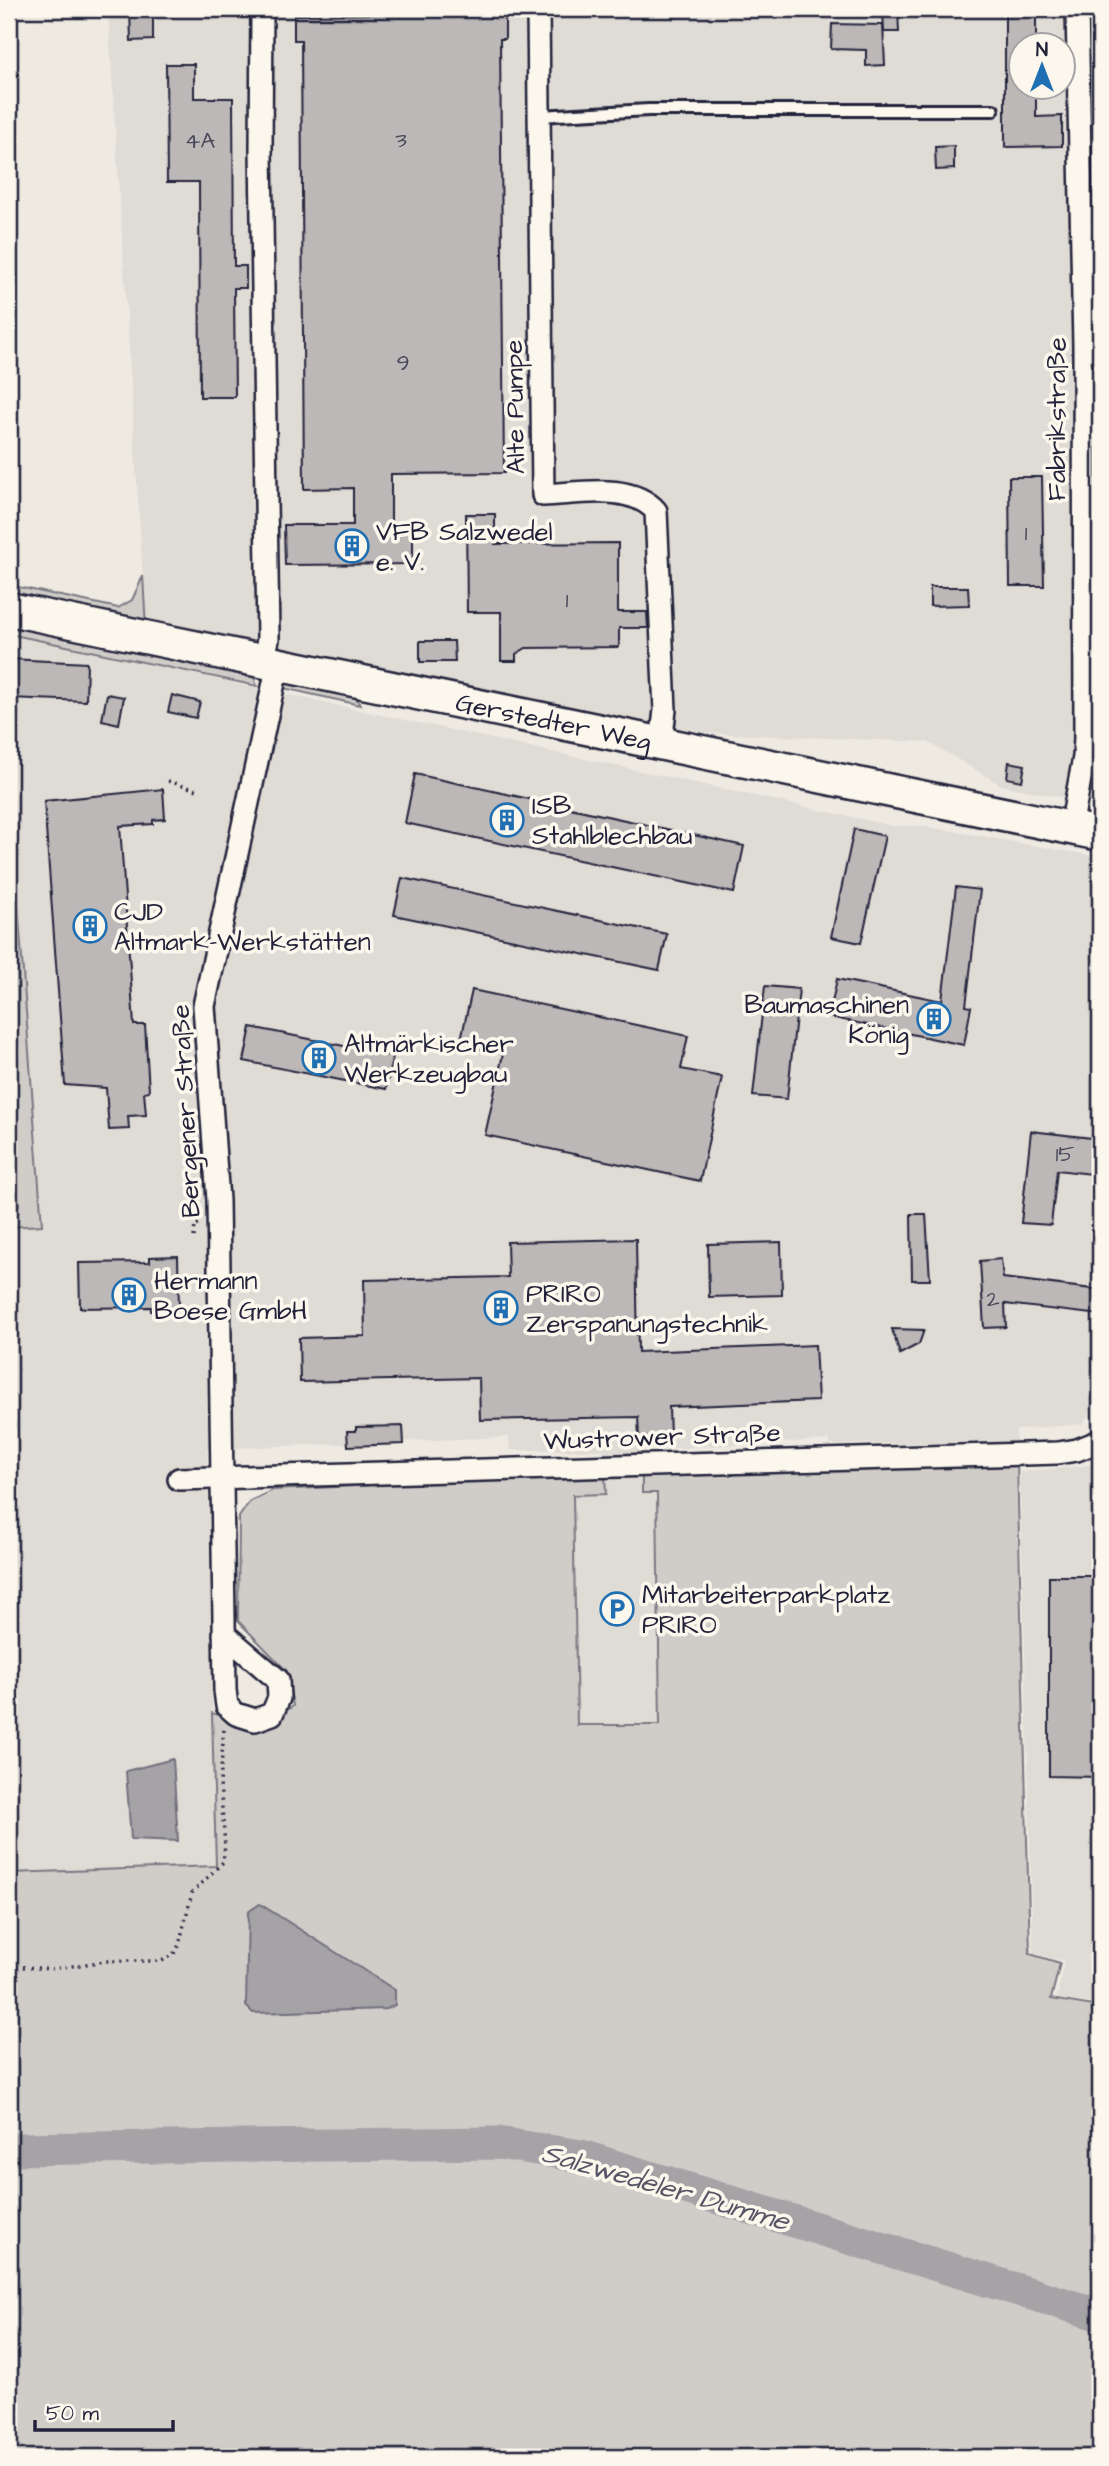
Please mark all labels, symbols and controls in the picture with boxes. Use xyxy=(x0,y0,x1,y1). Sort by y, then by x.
north arrow xyxy=(1007,32,1078,102)
text: N xyxy=(1036,37,1048,64)
house number: 3 xyxy=(395,124,407,156)
house number: 4A xyxy=(185,125,215,157)
street label: Fabrikstraße xyxy=(1039,337,1075,501)
street label: Alte Pumpe xyxy=(496,340,534,474)
house number: 9 xyxy=(396,347,410,379)
place label: VFB Salzwedel e. V. xyxy=(376,514,553,580)
house number: 1 xyxy=(1025,517,1028,549)
building icon: VFB Salzwedel e. V. xyxy=(333,527,371,565)
house number: 1 xyxy=(566,584,569,616)
street label: Gerstedter Weg xyxy=(452,685,654,762)
place label: ISB Stahlblechbau xyxy=(532,788,693,854)
building icon: ISB Stahlblechbau xyxy=(488,801,526,839)
place label: CJD Altmark-Werkstätten xyxy=(114,894,371,960)
building icon: CJD Altmark-Werkstätten xyxy=(71,907,109,945)
place label: Baumaschinen König xyxy=(744,987,909,1055)
building icon: Baumaschinen König xyxy=(915,1000,953,1038)
street label: Bergener Straße xyxy=(162,1003,212,1219)
place label: Altmärkischer Werkzeugbau xyxy=(344,1026,514,1094)
building icon: Altmärkischer Werkzeugbau xyxy=(300,1039,338,1077)
house number: 15 xyxy=(1055,1138,1075,1170)
place label: Hermann Boese GmbH xyxy=(154,1263,307,1329)
building icon: Hermann Boese GmbH xyxy=(110,1276,148,1314)
place label: PRIRO Zerspanungstechnik xyxy=(526,1276,768,1344)
house number: 2 xyxy=(986,1283,1000,1315)
building icon: PRIRO Zerspanungstechnik xyxy=(482,1289,520,1327)
street label: Wustrower Straße xyxy=(543,1415,781,1459)
place label: Mitarbeiterparkplatz PRIRO xyxy=(642,1577,890,1643)
parking icon: Mitarbeiterparkplatz PRIRO xyxy=(598,1590,636,1628)
water label: Salzwedeler Dumme xyxy=(538,2134,795,2242)
scale bar xyxy=(35,2389,173,2433)
text: 50 m xyxy=(46,2399,100,2428)

